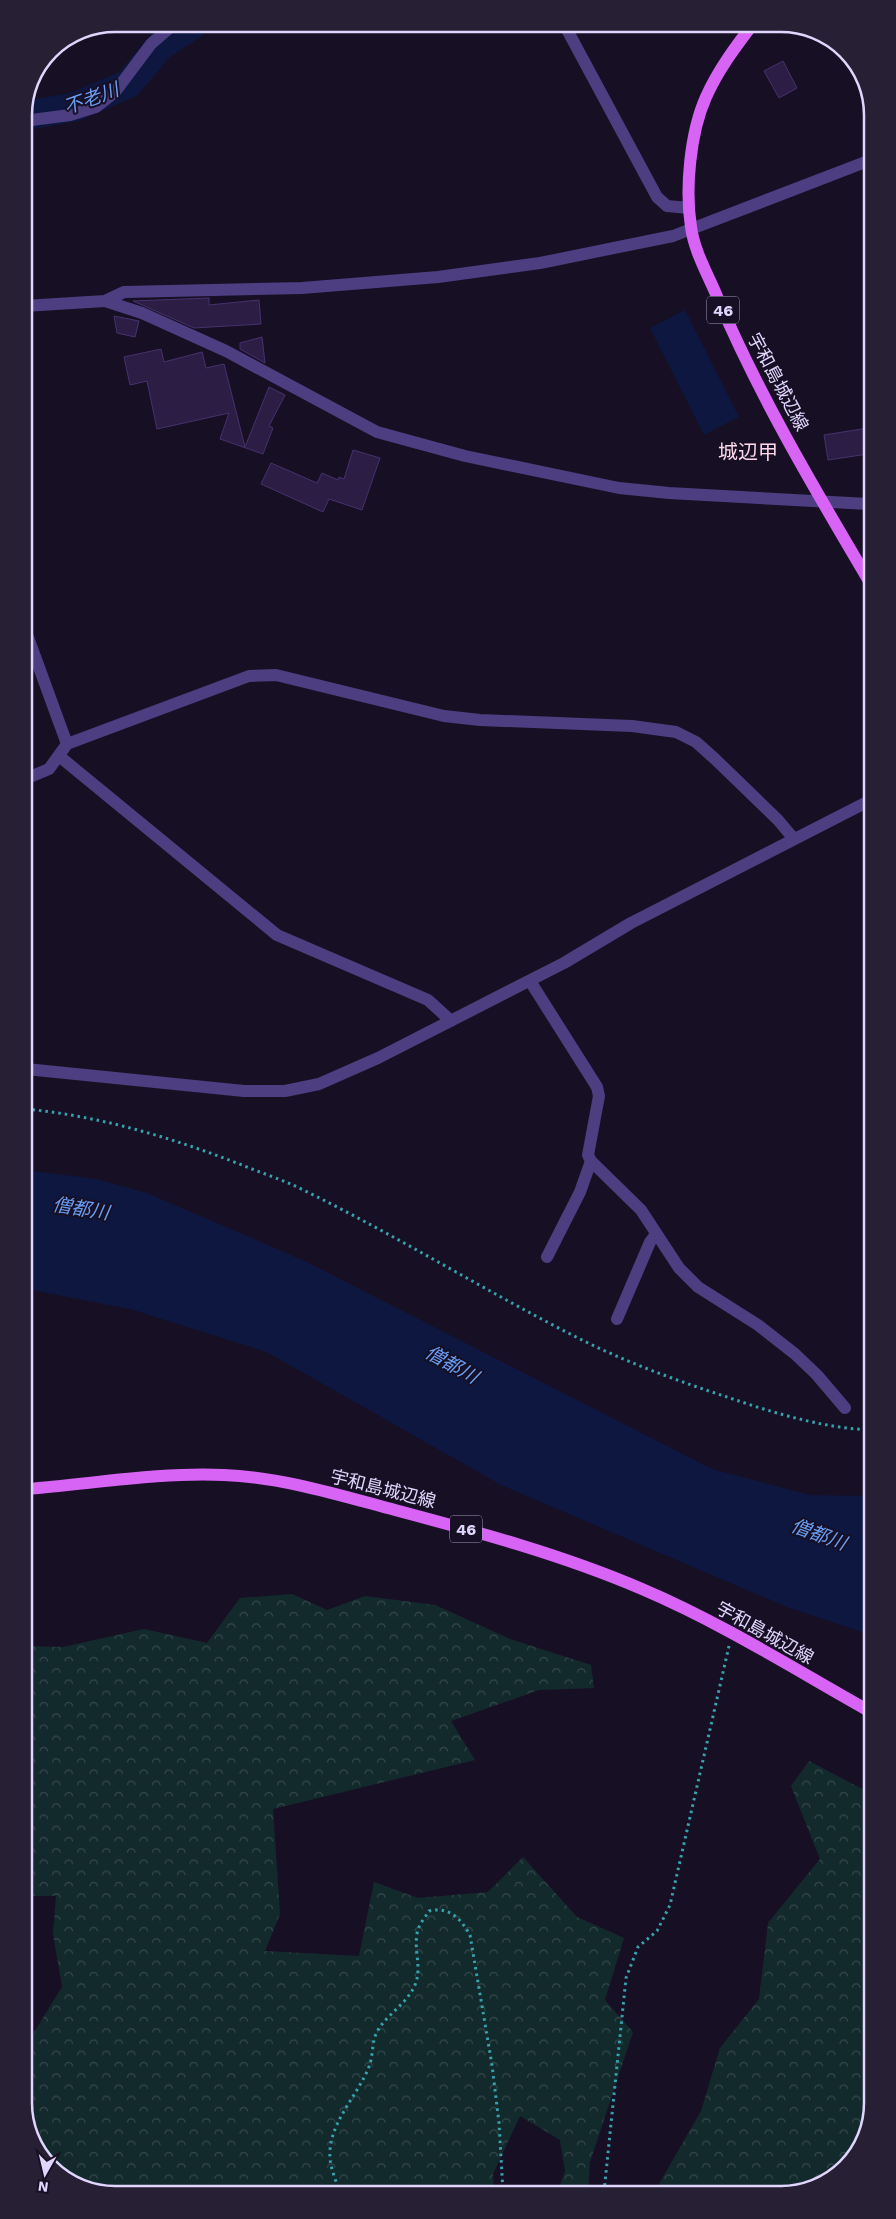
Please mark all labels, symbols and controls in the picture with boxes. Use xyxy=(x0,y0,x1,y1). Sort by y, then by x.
water label: 不老川 xyxy=(60,77,124,119)
road number: 46 xyxy=(707,296,739,324)
street label: 宇和島城辺線 xyxy=(744,329,813,434)
district label: 城辺甲 xyxy=(718,440,778,464)
water label: 僧都川 xyxy=(51,1193,113,1225)
water label: 僧都川 xyxy=(421,1341,484,1389)
street label: 宇和島城辺線 xyxy=(328,1465,438,1512)
water label: 僧都川 xyxy=(788,1514,851,1556)
road number: 46 xyxy=(450,1516,482,1542)
street label: 宇和島城辺線 xyxy=(713,1597,818,1668)
north arrow xyxy=(20,2149,70,2199)
text: N xyxy=(37,2178,49,2196)

